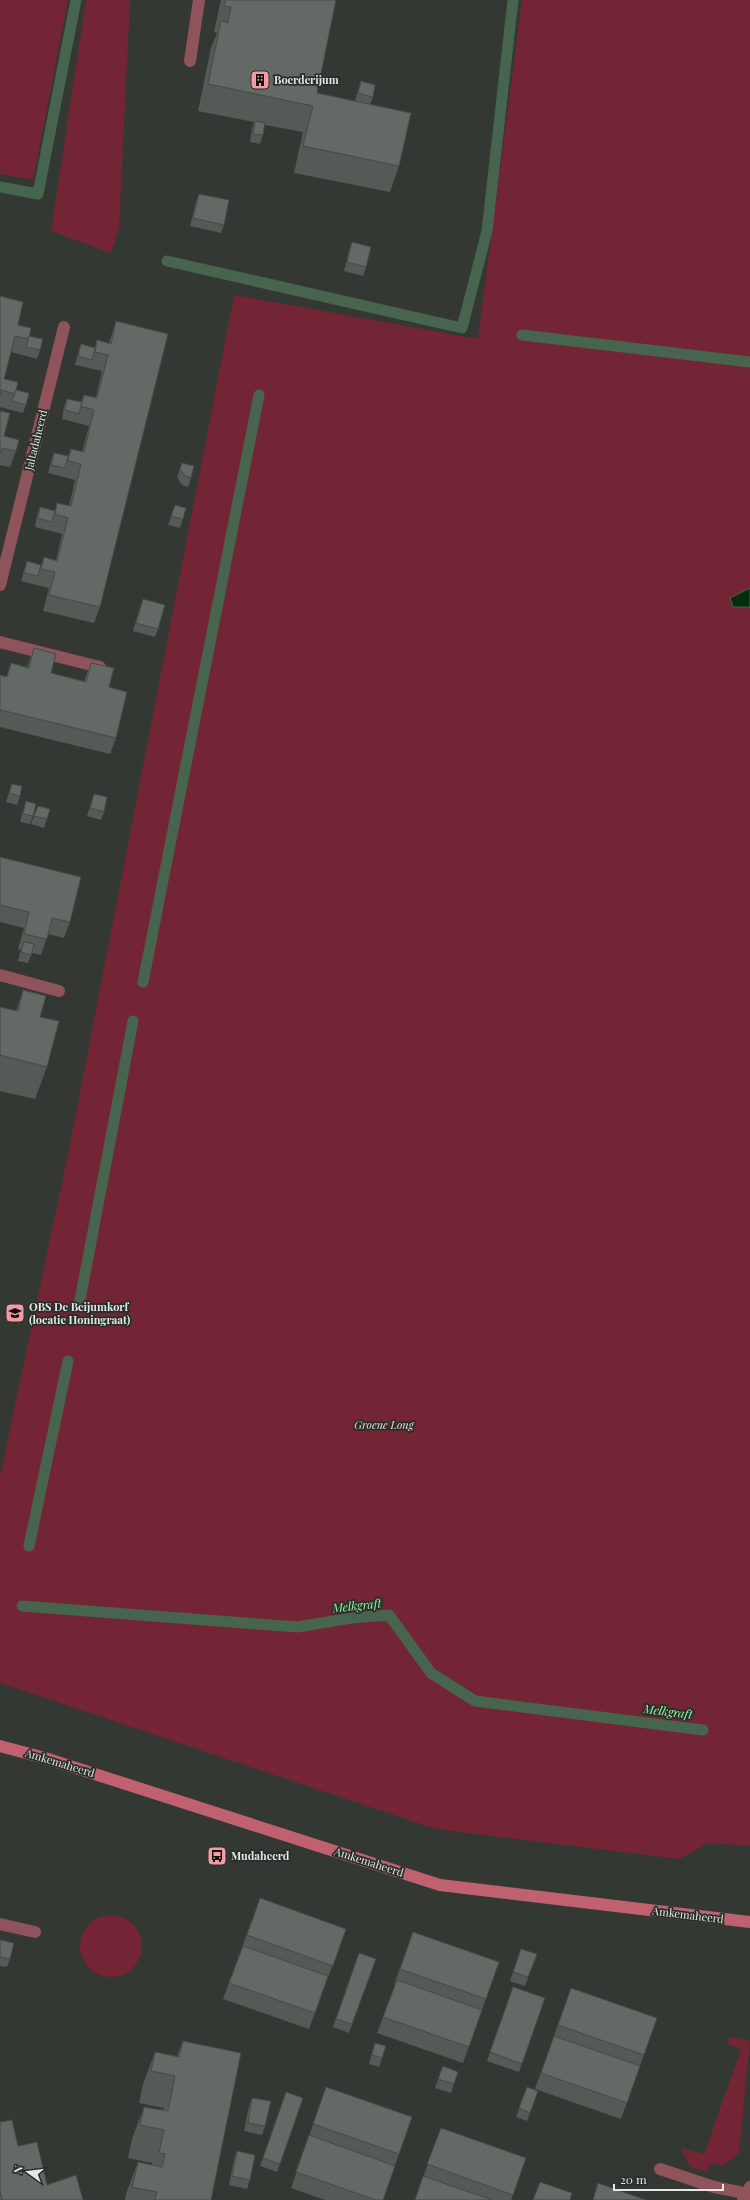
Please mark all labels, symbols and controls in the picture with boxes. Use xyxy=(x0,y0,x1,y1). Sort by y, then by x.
building icon: Boerderijum xyxy=(249,69,271,91)
place label: Boerderijum xyxy=(274,72,339,87)
street label: Jaltadaheerd xyxy=(21,407,50,473)
place label: OBS De Beijumkorf (locatie Honingraat) xyxy=(29,1299,131,1327)
school or university icon: OBS De Beijumkorf (locatie Honingraat) xyxy=(4,1302,26,1324)
park label: Groene Long xyxy=(354,1417,415,1432)
water label: Melkgraft xyxy=(331,1594,383,1616)
water label: Melkgraft xyxy=(642,1700,694,1722)
street label: Amkemaheerd xyxy=(23,1745,97,1780)
street label: Amkemaheerd xyxy=(332,1843,406,1880)
bus stop icon: Mudaheerd xyxy=(206,1845,228,1867)
place label: Mudaheerd xyxy=(231,1848,290,1863)
street label: Amkemaheerd xyxy=(650,1903,725,1926)
north arrow xyxy=(8,2152,48,2192)
text: N xyxy=(10,2164,26,2175)
scale bar xyxy=(614,2166,723,2192)
text: 20 m xyxy=(620,2171,647,2187)

